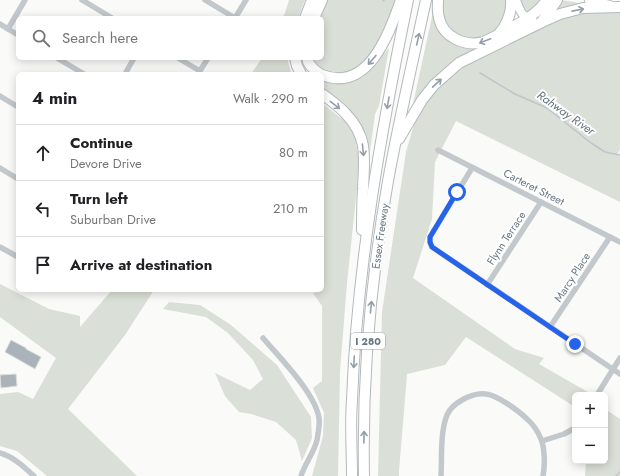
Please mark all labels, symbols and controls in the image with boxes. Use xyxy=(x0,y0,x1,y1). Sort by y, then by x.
one-way arrow xyxy=(572,5,585,13)
search box xyxy=(16,16,324,60)
icon: search xyxy=(30,27,52,49)
text: Search here xyxy=(62,27,138,49)
one-way arrow xyxy=(414,33,422,46)
one-way arrow xyxy=(479,37,491,45)
one-way arrow xyxy=(367,54,376,65)
one-way arrow xyxy=(432,78,442,87)
text: 4 min xyxy=(32,86,77,110)
water label: Rahway River xyxy=(533,86,599,140)
text: Walk · 290 m xyxy=(233,89,308,108)
one-way arrow xyxy=(383,96,391,109)
one-way arrow xyxy=(330,100,341,109)
text: Continue xyxy=(70,132,133,154)
icon: ahead xyxy=(32,142,54,164)
text: 80 m xyxy=(279,143,308,162)
one-way arrow xyxy=(360,143,367,156)
text: Devore Drive xyxy=(70,154,142,173)
street label: Carteret Street xyxy=(501,165,568,209)
route start xyxy=(448,183,466,201)
text: Turn left xyxy=(70,188,128,210)
icon: left xyxy=(32,198,54,220)
text: 210 m xyxy=(273,199,308,218)
street label: Essex Freeway xyxy=(367,202,393,270)
street label: Flynn Terrace xyxy=(483,208,530,268)
text: Suburban Drive xyxy=(70,210,156,229)
street label: Marcy Place xyxy=(550,249,594,305)
icon: arrive xyxy=(32,254,54,276)
text: Arrive at destination xyxy=(70,254,212,276)
one-way arrow xyxy=(367,301,374,314)
road number: I 280 xyxy=(351,333,385,349)
route end xyxy=(566,335,584,353)
one-way arrow xyxy=(350,355,357,368)
map controls xyxy=(572,392,608,464)
button: + xyxy=(572,392,608,428)
button: − xyxy=(572,428,608,464)
one-way arrow xyxy=(360,431,368,444)

